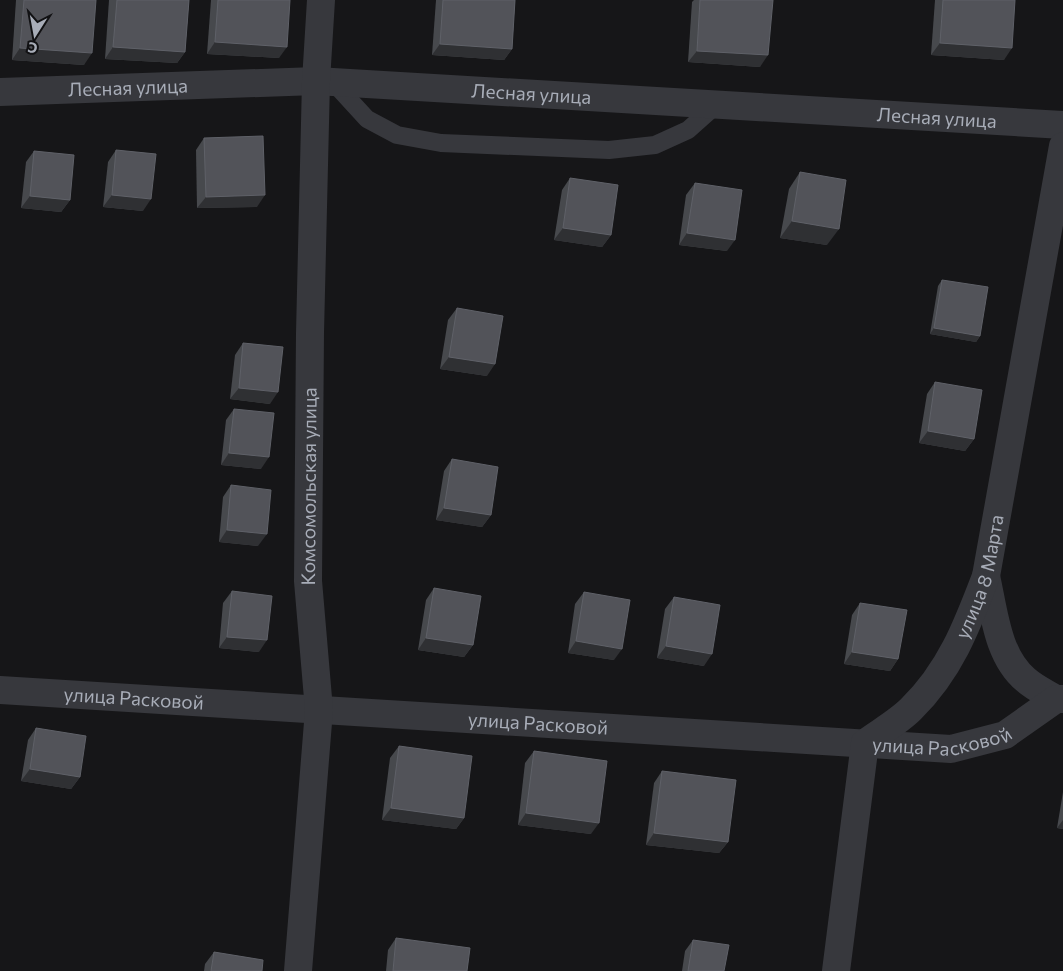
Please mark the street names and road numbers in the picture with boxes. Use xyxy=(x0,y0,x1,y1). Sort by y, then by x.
street label: Лесная улица xyxy=(68,73,188,101)
street label: Лесная улица xyxy=(471,78,592,108)
street label: Лесная улица xyxy=(876,102,997,132)
street label: Комсомольская улица xyxy=(296,387,321,585)
street label: улица 8 Марта xyxy=(950,513,1008,642)
street label: улица Расковой xyxy=(63,682,204,714)
street label: улица Расковой xyxy=(467,707,609,739)
street label: улица Расковой xyxy=(871,722,1016,760)

